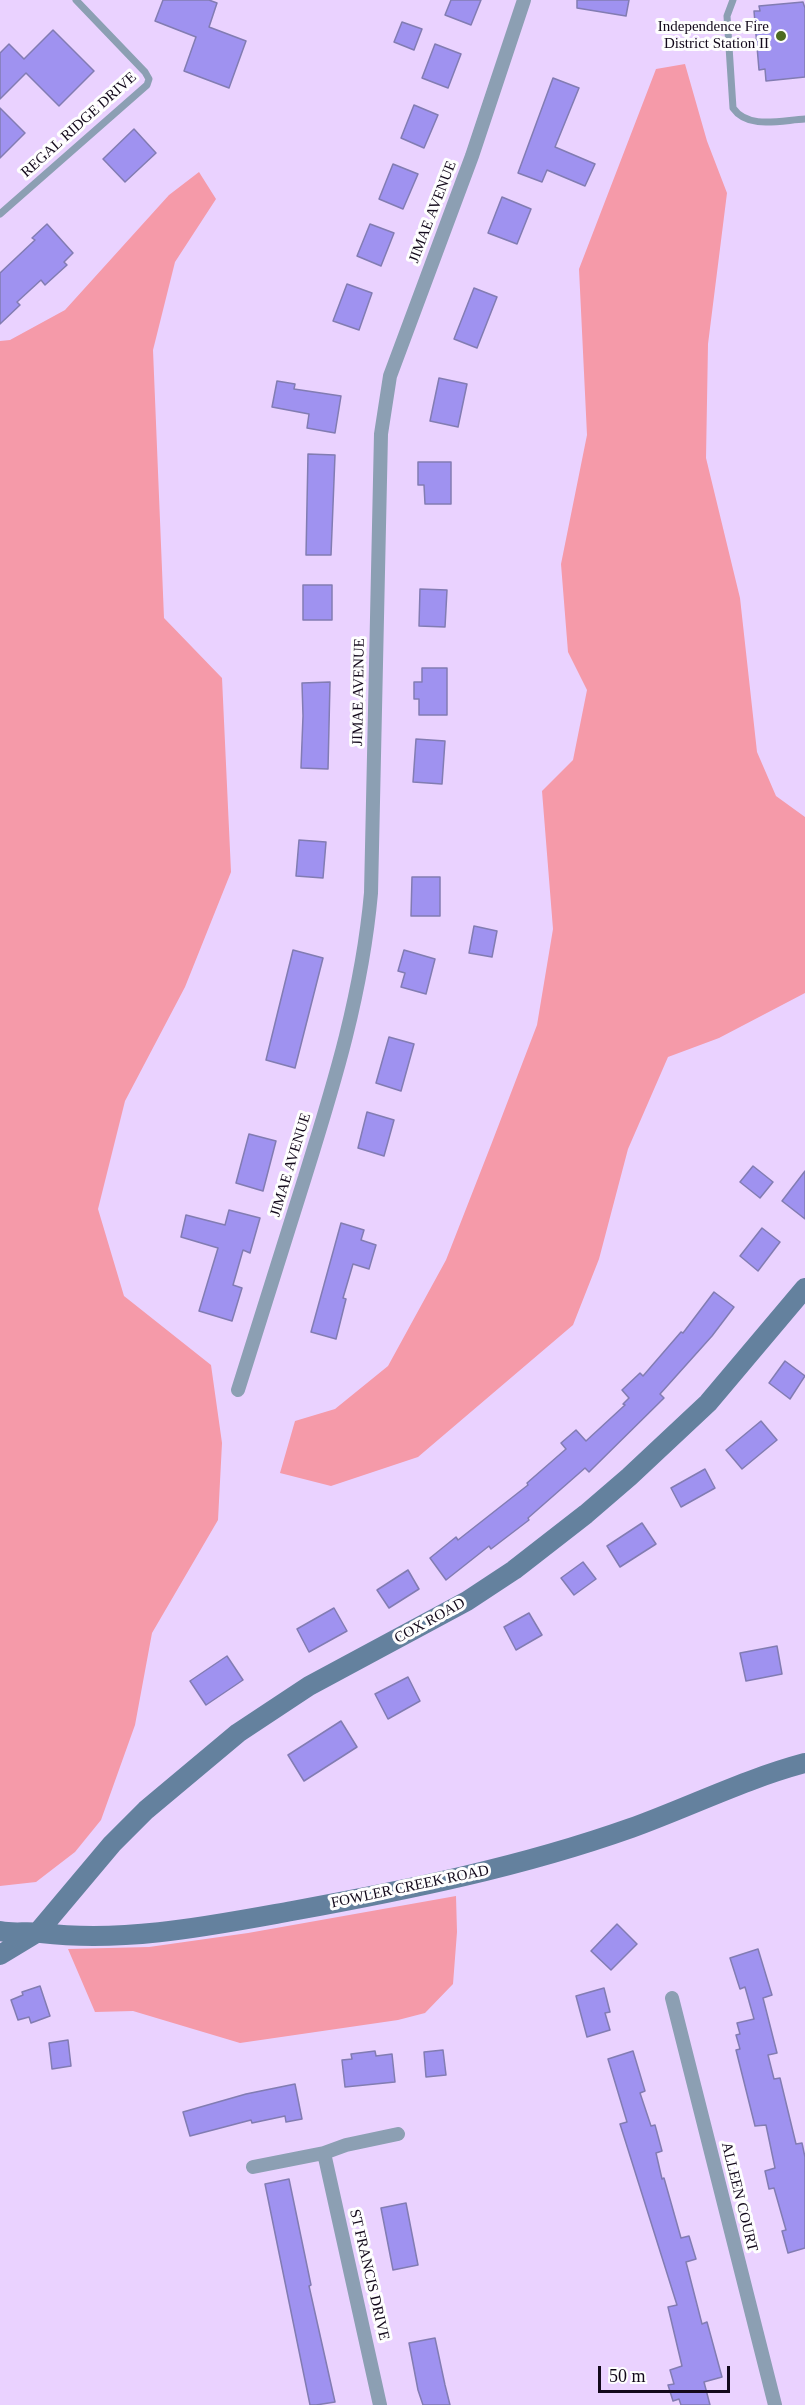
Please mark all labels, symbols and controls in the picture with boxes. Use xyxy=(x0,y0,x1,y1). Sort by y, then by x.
place label: Independence Fire District Station II xyxy=(658,18,769,53)
marker: Independence Fire District Station II xyxy=(774,29,788,43)
street label: REGAL RIDGE DRIVE xyxy=(18,68,140,182)
street label: JIMAE AVENUE xyxy=(405,159,461,265)
street label: JIMAE AVENUE xyxy=(349,638,369,746)
street label: JIMAE AVENUE xyxy=(267,1111,315,1219)
street label: COX ROAD xyxy=(392,1594,468,1648)
street label: FOWLER CREEK ROAD xyxy=(329,1861,491,1913)
street label: ALLEEN COURT xyxy=(717,2140,761,2254)
street label: ST FRANCIS DRIVE xyxy=(345,2208,393,2342)
scale bar xyxy=(601,2354,733,2392)
text: 50 m xyxy=(609,2366,646,2386)

